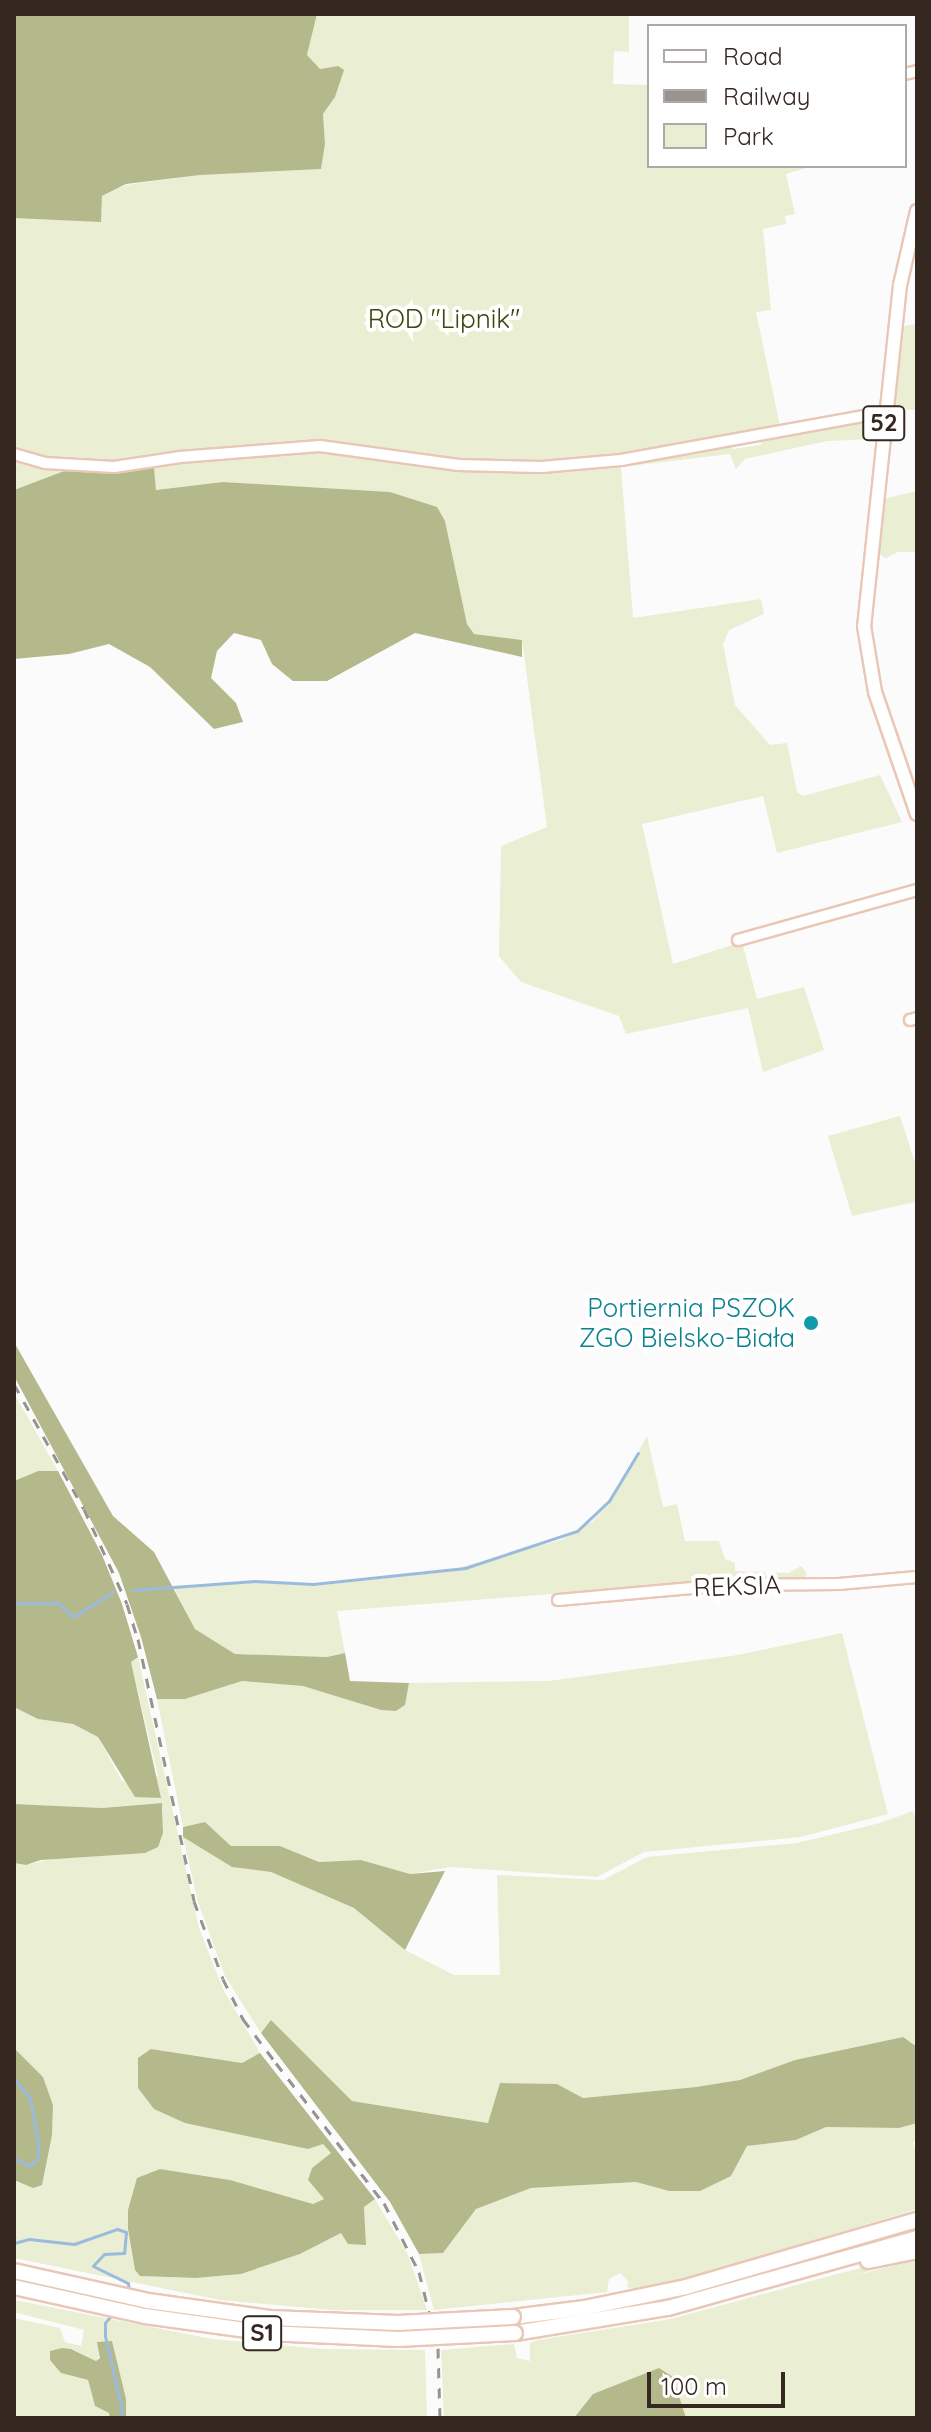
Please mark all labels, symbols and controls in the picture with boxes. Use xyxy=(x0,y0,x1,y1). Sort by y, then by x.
legend xyxy=(647,24,907,168)
text: Road xyxy=(723,41,783,71)
text: Railway xyxy=(723,81,810,111)
text: Park xyxy=(723,121,774,151)
park label: ROD "Lipnik" xyxy=(368,303,520,335)
road number: 52 xyxy=(862,403,906,443)
place label: Portiernia PSZOK ZGO Bielsko-Biała xyxy=(579,1292,795,1354)
marker: Portiernia PSZOK ZGO Bielsko-Biała xyxy=(802,1314,820,1332)
street label: REKSIA xyxy=(693,1569,781,1603)
road number: S1 xyxy=(242,2313,282,2353)
scale bar xyxy=(651,2356,789,2406)
text: 100 m xyxy=(661,2371,727,2401)

